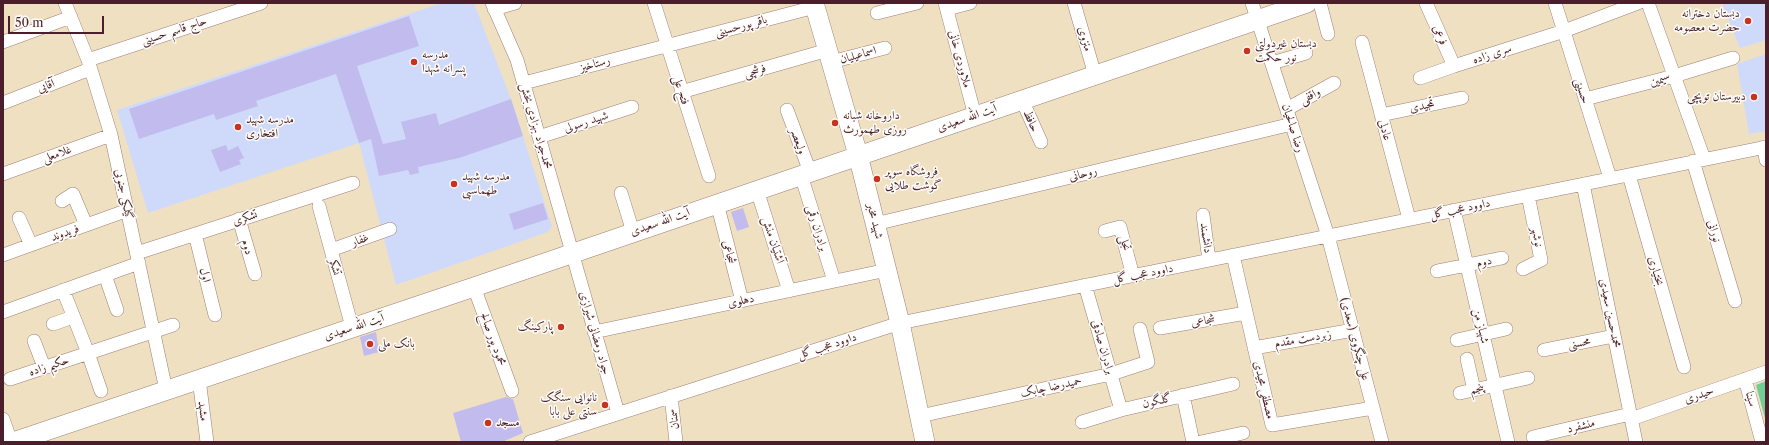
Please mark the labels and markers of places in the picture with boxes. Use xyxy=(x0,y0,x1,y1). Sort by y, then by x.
place label: دبستان دخترانه حضرت معصومه xyxy=(1674,7,1740,35)
marker: دبستان دخترانه حضرت معصومه xyxy=(1743,16,1753,26)
place label: دبستان غیردولتی نور حکمت xyxy=(1255,37,1317,65)
marker: دبستان غیردولتی نور حکمت xyxy=(1242,46,1252,56)
place label: مدرسه پسرانه شهدا xyxy=(422,48,465,76)
marker: مدرسه پسرانه شهدا xyxy=(409,57,419,67)
place label: دبیرستان توپچی xyxy=(1687,90,1746,104)
marker: دبیرستان توپچی xyxy=(1749,92,1759,102)
place label: داروخانه شبانه روزی طهمورث xyxy=(843,109,907,137)
place label: مدرسه شهید افتخاری xyxy=(246,113,294,141)
marker: داروخانه شبانه روزی طهمورث xyxy=(830,118,840,128)
marker: مدرسه شهید افتخاری xyxy=(233,122,243,132)
place label: فروشگاه سوپر گوشت طلایی xyxy=(885,165,942,193)
place label: مدرسه شهید طهماسبی xyxy=(462,170,510,198)
marker: فروشگاه سوپر گوشت طلایی xyxy=(872,174,882,184)
marker: مدرسه شهید طهماسبی xyxy=(449,179,459,189)
place label: پارکینگ xyxy=(518,320,553,334)
marker: پارکینگ xyxy=(556,322,566,332)
place label: بانک ملی xyxy=(378,337,415,351)
marker: بانک ملی xyxy=(365,339,375,349)
place label: نانوایی سنگک سنتی علی بابا xyxy=(541,391,597,419)
marker: نانوایی سنگک سنتی علی بابا xyxy=(600,400,610,410)
place label: مسجد xyxy=(496,416,520,430)
marker: مسجد xyxy=(483,418,493,428)

